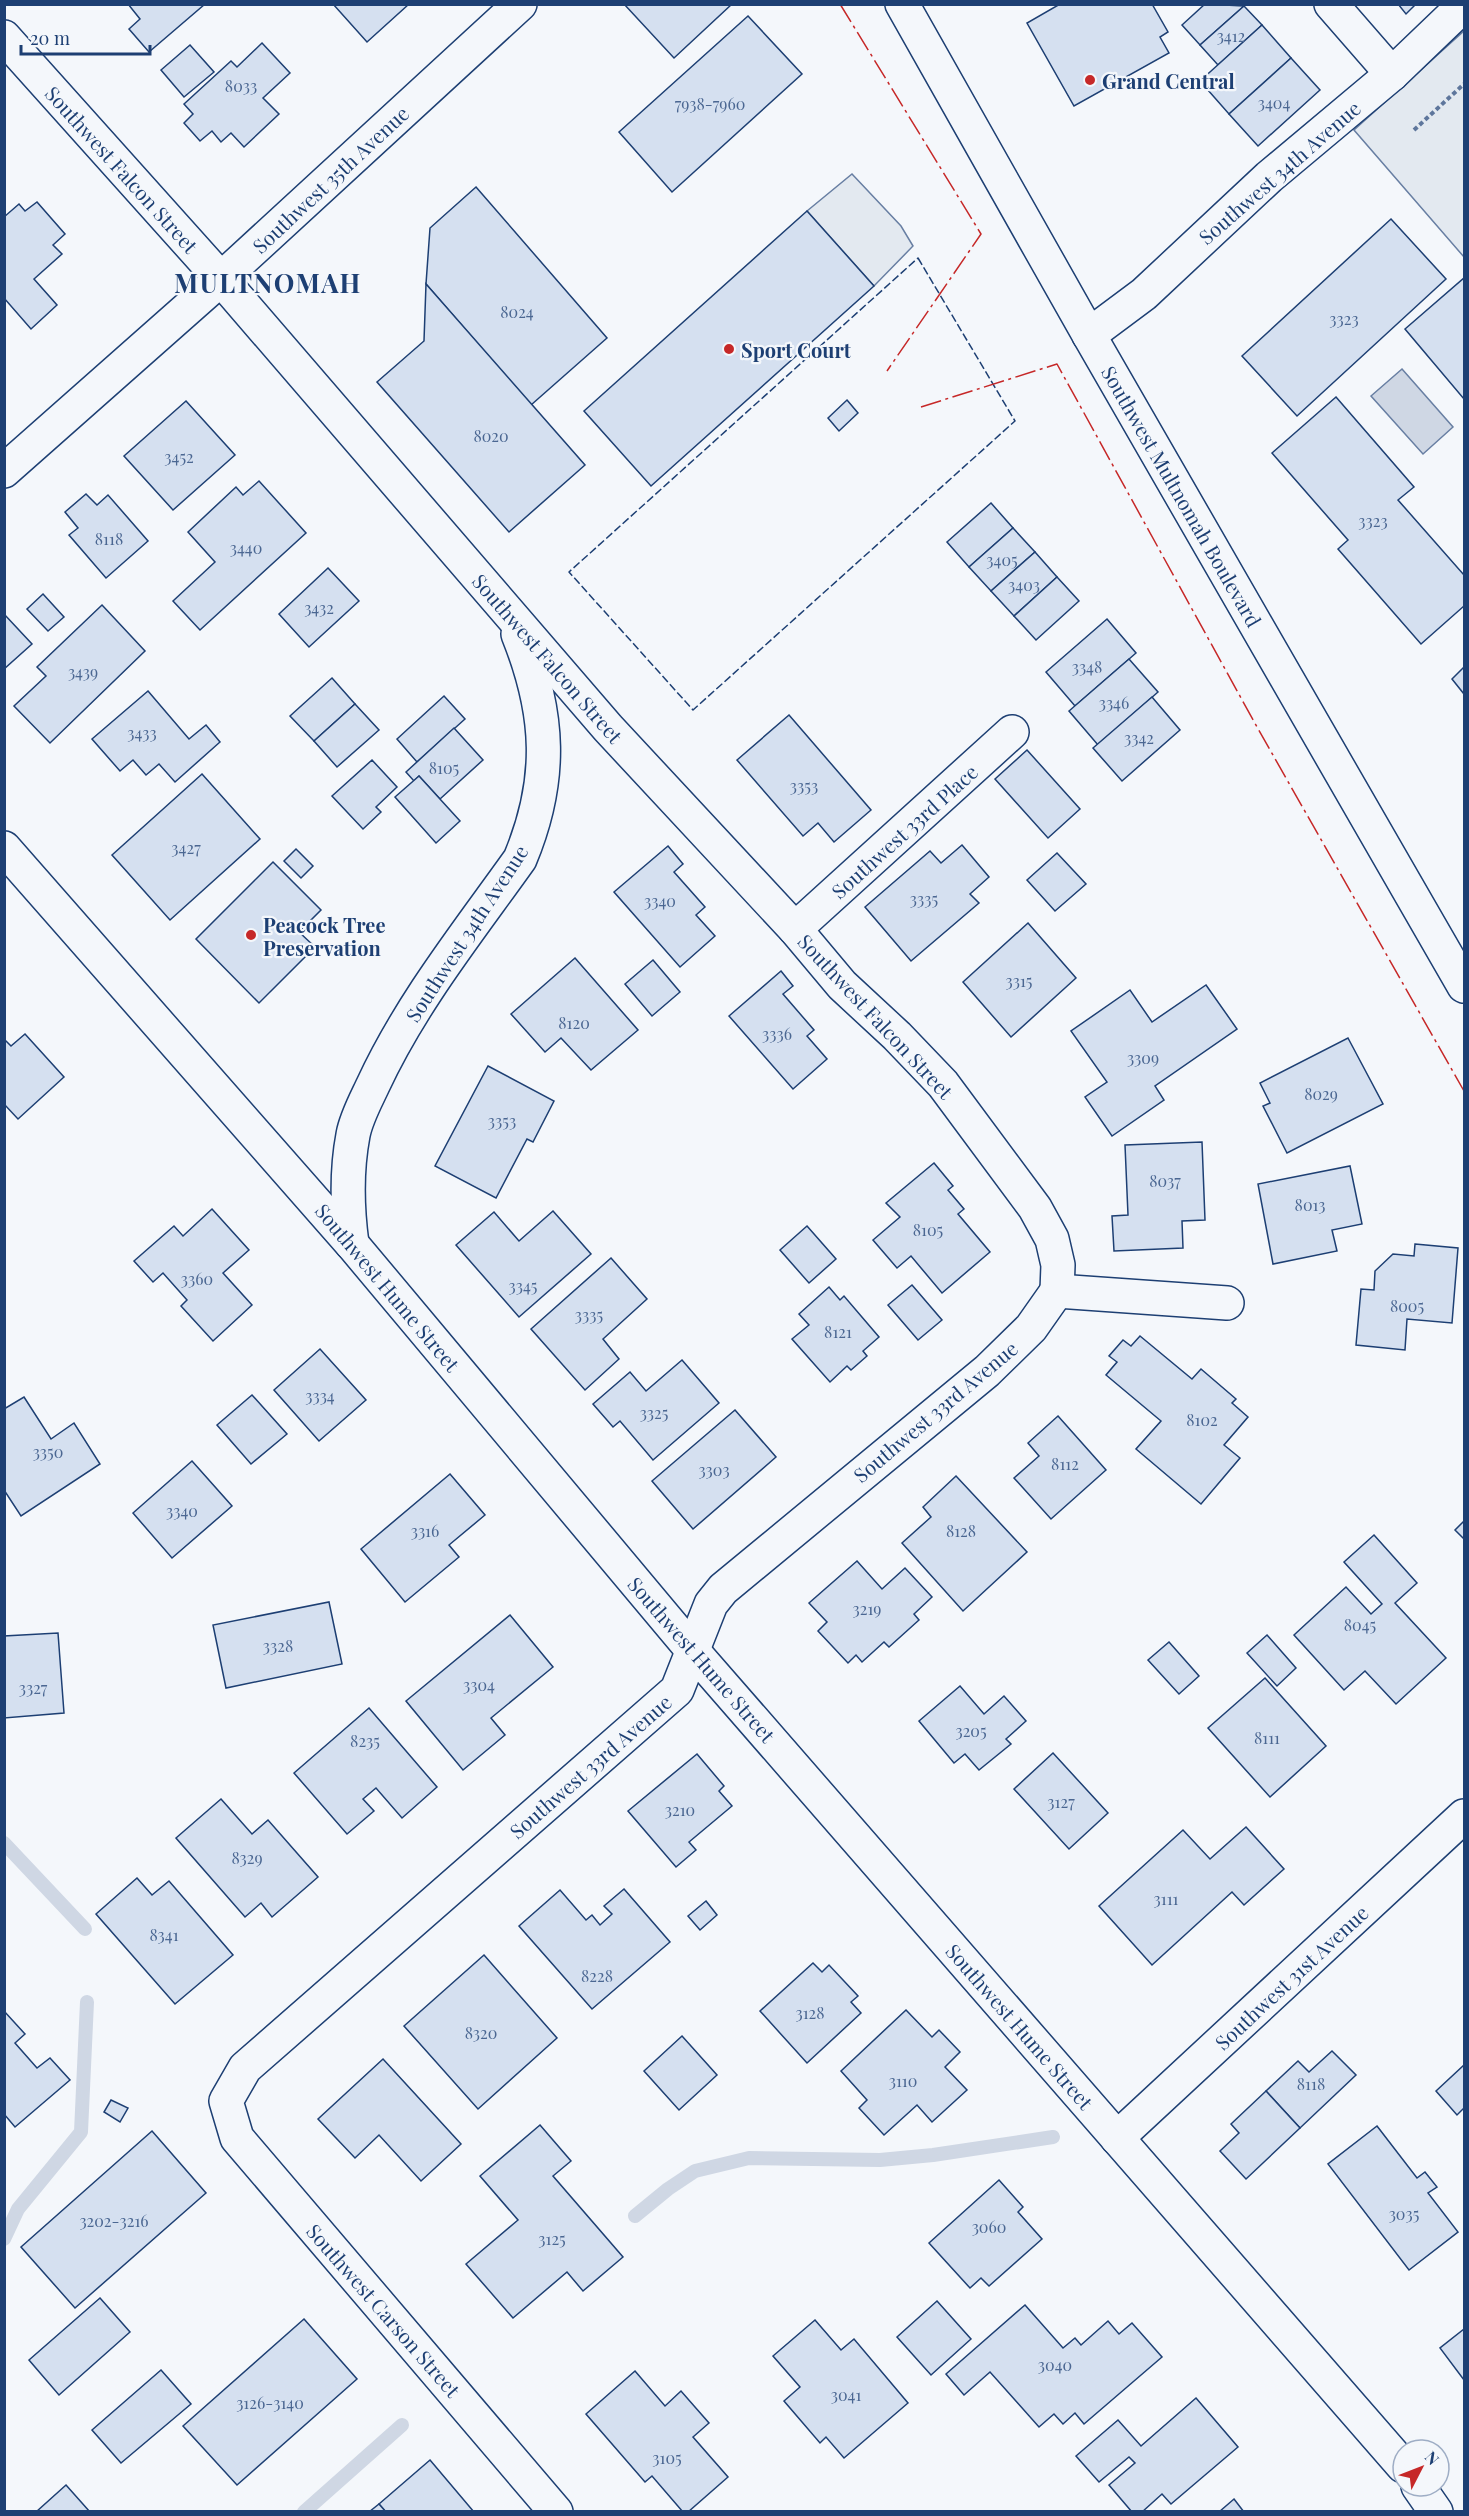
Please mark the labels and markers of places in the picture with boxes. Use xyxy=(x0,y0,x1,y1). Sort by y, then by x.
place label: Grand Central xyxy=(1102,67,1235,94)
marker: Grand Central xyxy=(1083,73,1097,87)
place label: Sport Court xyxy=(741,336,852,363)
marker: Sport Court xyxy=(722,342,736,356)
place label: Peacock Tree Preservation xyxy=(263,911,385,961)
marker: Peacock Tree Preservation xyxy=(244,928,258,942)

